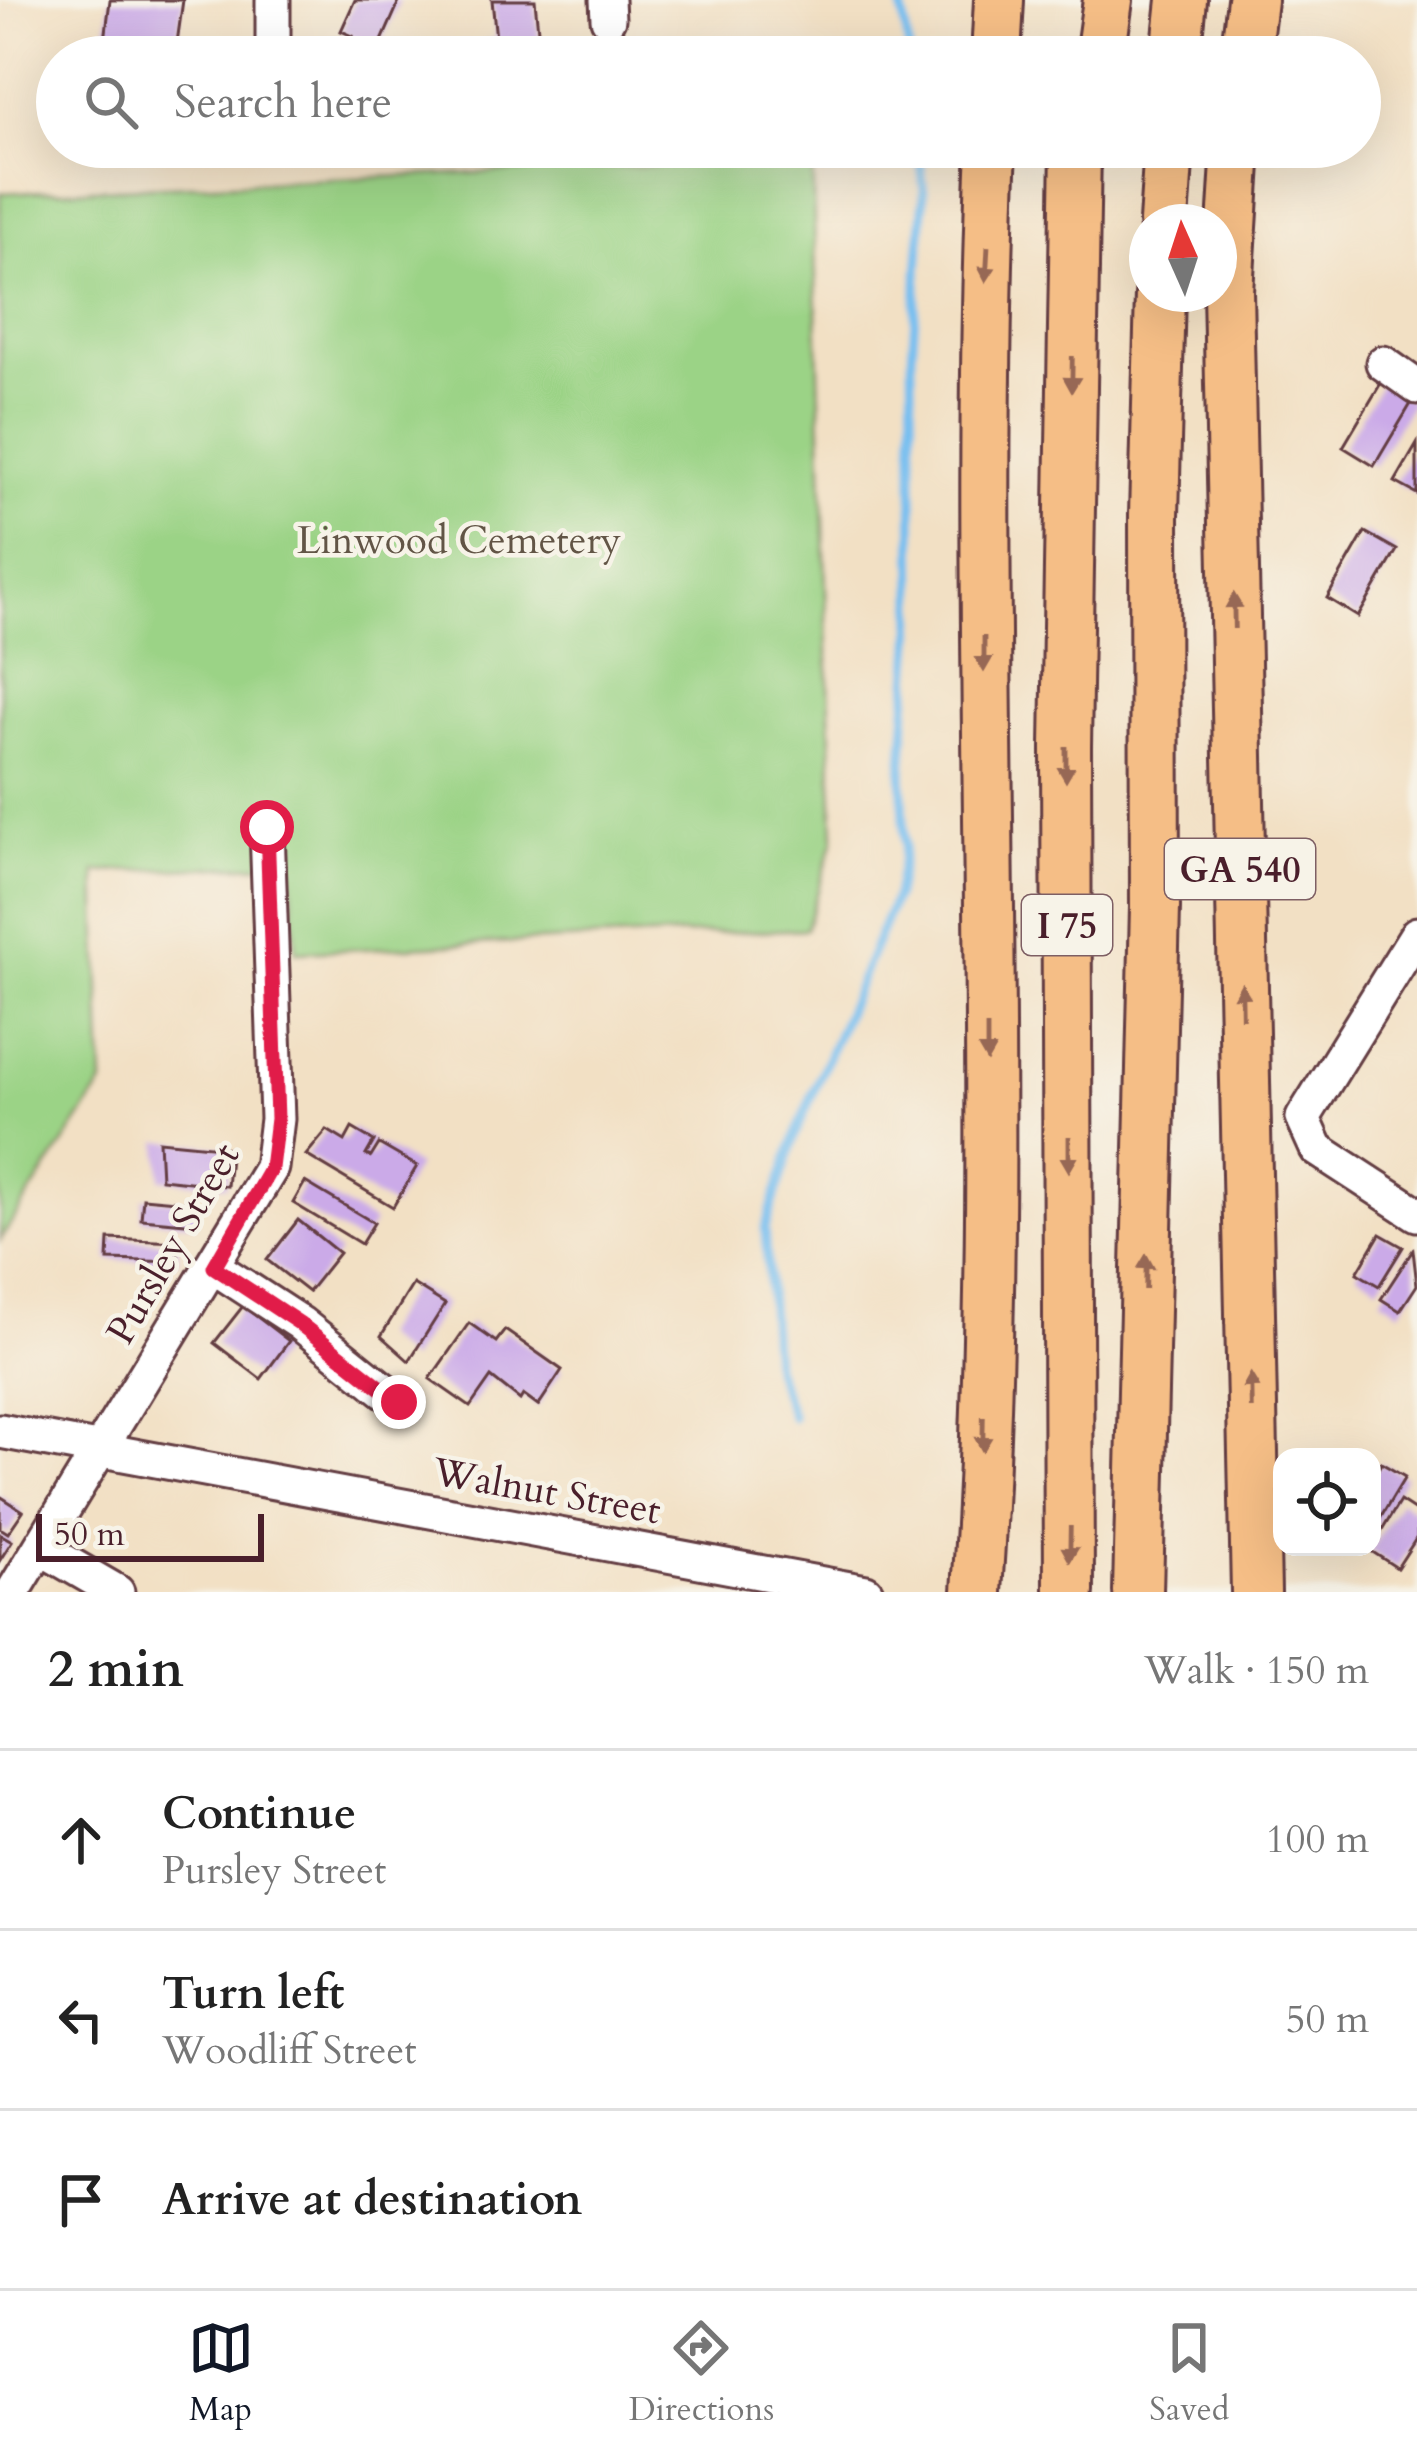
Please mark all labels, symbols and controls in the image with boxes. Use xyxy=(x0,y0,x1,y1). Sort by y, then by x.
search box xyxy=(36,36,1381,168)
icon: search xyxy=(78,69,144,135)
text: Search here xyxy=(174,72,392,133)
north arrow xyxy=(1129,204,1237,312)
one-way arrow xyxy=(977,246,996,284)
one-way arrow xyxy=(1062,356,1082,394)
park label: Linwood Cemetery xyxy=(297,514,622,567)
one-way arrow xyxy=(1225,591,1244,629)
one-way arrow xyxy=(974,636,994,674)
one-way arrow xyxy=(1056,746,1076,784)
route start xyxy=(240,800,294,854)
road number: GA 540 xyxy=(1165,839,1315,899)
road number: I 75 xyxy=(1022,895,1112,955)
one-way arrow xyxy=(1233,981,1252,1019)
one-way arrow xyxy=(977,1026,997,1064)
street label: Pursley Street xyxy=(94,1133,252,1354)
one-way arrow xyxy=(1059,1136,1079,1174)
one-way arrow xyxy=(1136,1252,1155,1290)
one-way arrow xyxy=(1242,1371,1261,1409)
route end xyxy=(372,1375,426,1429)
one-way arrow xyxy=(973,1416,992,1454)
street label: Walnut Street xyxy=(428,1445,665,1538)
map controls xyxy=(1273,1448,1381,1556)
button: locate xyxy=(1273,1448,1381,1556)
scale bar xyxy=(36,1508,264,1561)
text: 50 m xyxy=(54,1512,125,1557)
one-way arrow xyxy=(1060,1526,1079,1564)
text: 2 min xyxy=(48,1635,184,1705)
text: Walk · 150 m xyxy=(1144,1644,1369,1697)
text: Continue xyxy=(162,1783,356,1844)
icon: ahead xyxy=(48,1807,114,1873)
text: 100 m xyxy=(1266,1813,1369,1866)
text: Pursley Street xyxy=(162,1844,386,1897)
text: Turn left xyxy=(162,1963,344,2024)
icon: left xyxy=(48,1987,114,2053)
text: 50 m xyxy=(1286,1993,1369,2046)
text: Woodliff Street xyxy=(162,2024,417,2077)
icon: arrive xyxy=(48,2167,114,2233)
text: Arrive at destination xyxy=(162,2169,582,2230)
tab: Map xyxy=(188,2315,254,2432)
tab: Directions xyxy=(629,2315,774,2432)
tab: Saved xyxy=(1149,2315,1229,2432)

